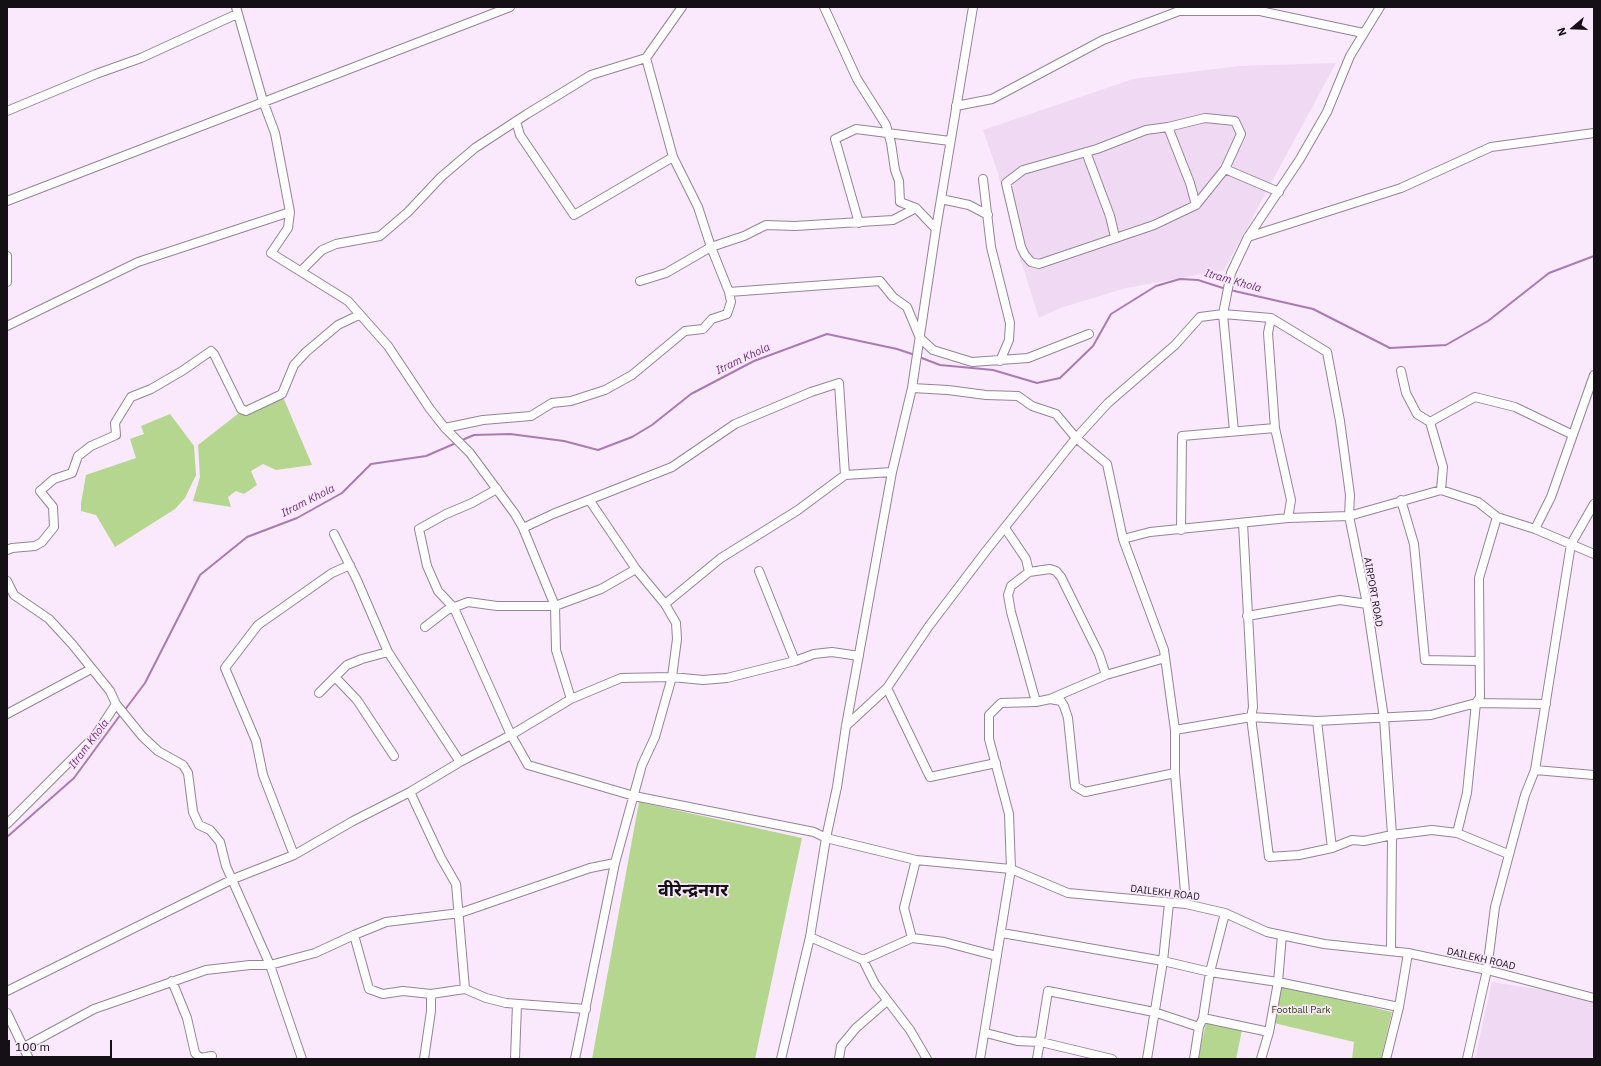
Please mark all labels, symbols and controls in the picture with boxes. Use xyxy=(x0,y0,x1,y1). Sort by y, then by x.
north arrow xyxy=(1553,8,1593,48)
text: N xyxy=(1554,26,1570,38)
water label: Itram Khola xyxy=(1203,267,1263,295)
water label: Itram Khola xyxy=(714,341,772,377)
water label: Itram Khola xyxy=(279,482,337,520)
street label: AIRPORT ROAD xyxy=(1361,556,1385,628)
water label: Itram Khola xyxy=(66,717,112,771)
district label: वीरेन्द्रनगर xyxy=(658,880,728,902)
street label: DAILEKH ROAD xyxy=(1130,883,1200,903)
street label: DAILEKH ROAD xyxy=(1446,945,1516,973)
park label: Football Park xyxy=(1271,1004,1331,1016)
scale bar xyxy=(10,1032,114,1058)
text: 100 m xyxy=(15,1039,50,1054)

